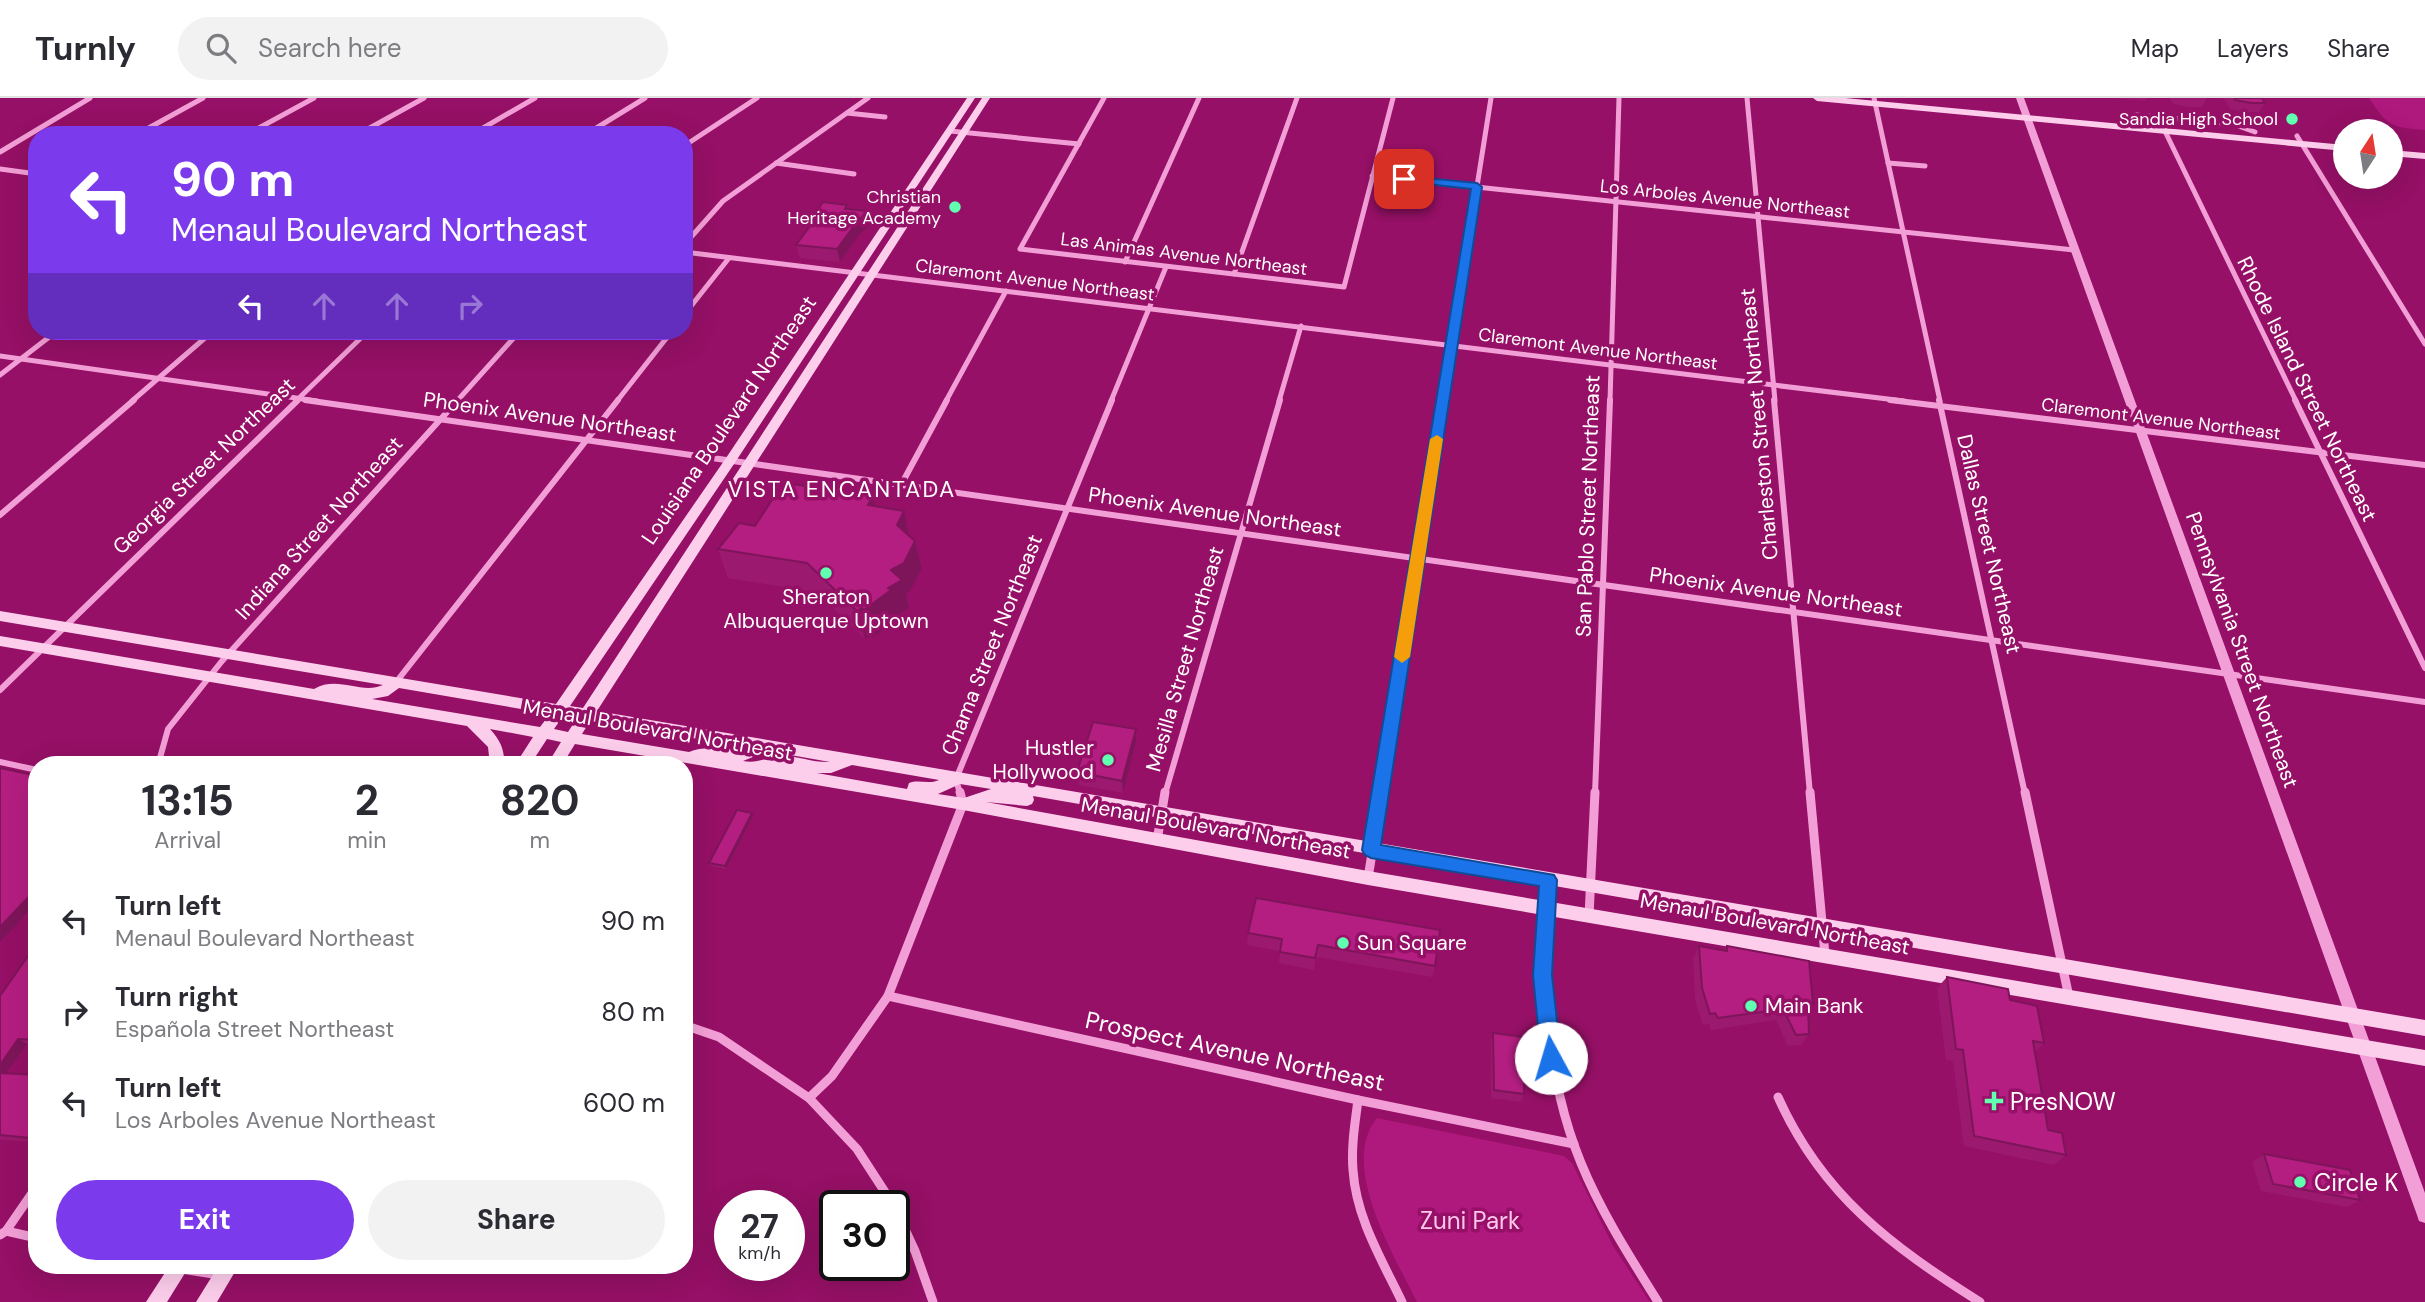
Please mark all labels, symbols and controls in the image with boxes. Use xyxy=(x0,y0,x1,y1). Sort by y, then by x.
search box xyxy=(178,17,668,80)
text: Turnly xyxy=(35,27,136,70)
icon: search xyxy=(202,29,240,67)
text: Search here xyxy=(258,31,401,65)
text: Map xyxy=(2131,33,2179,64)
text: Layers xyxy=(2217,33,2289,64)
text: Share xyxy=(2327,33,2390,64)
place label: Sandia High School xyxy=(2119,107,2278,131)
marker: Sandia High School xyxy=(2284,111,2300,127)
north arrow xyxy=(2333,119,2403,189)
map controls xyxy=(2333,119,2403,189)
text: 90 m xyxy=(171,147,294,211)
pin xyxy=(1374,149,1434,209)
icon: left xyxy=(56,154,147,245)
icon: arrive xyxy=(1385,160,1423,198)
street label: Los Arboles Avenue Northeast xyxy=(1599,174,1851,224)
place label: Christian Heritage Academy xyxy=(787,185,941,230)
marker: Christian Heritage Academy xyxy=(947,199,963,215)
text: Menaul Boulevard Northeast xyxy=(171,209,588,251)
street label: Las Animas Avenue Northeast xyxy=(1059,227,1309,281)
street label: Rhode Island Street Northeast xyxy=(2230,252,2384,526)
street label: Claremont Avenue Northeast xyxy=(914,253,1156,307)
icon: left xyxy=(232,287,270,325)
icon: ahead xyxy=(305,287,343,325)
icon: ahead xyxy=(378,287,416,325)
icon: right xyxy=(451,287,489,325)
street label: Charleston Street Northeast xyxy=(1733,287,1785,561)
street label: Louisiana Boulevard Northeast xyxy=(635,290,823,550)
street label: Claremont Avenue Northeast xyxy=(1477,322,1719,376)
street label: Georgia Street Northeast xyxy=(107,371,301,561)
street label: San Pablo Street Northeast xyxy=(1569,375,1607,637)
street label: Phoenix Avenue Northeast xyxy=(422,385,678,449)
street label: Claremont Avenue Northeast xyxy=(2040,392,2282,446)
street label: Indiana Street Northeast xyxy=(229,430,409,626)
street label: Dallas Street Northeast xyxy=(1950,431,2028,657)
district label: VISTA ENCANTADA xyxy=(728,474,956,504)
street label: Phoenix Avenue Northeast xyxy=(1087,480,1343,544)
street label: Pennsylvania Street Northeast xyxy=(2179,508,2305,792)
street label: Chama Street Northeast xyxy=(935,530,1049,760)
street label: Mesilla Street Northeast xyxy=(1139,543,1231,775)
street label: Phoenix Avenue Northeast xyxy=(1648,560,1904,624)
marker: Sheraton Albuquerque Uptown xyxy=(818,565,834,581)
place label: Sheraton Albuquerque Uptown xyxy=(723,583,929,635)
street label: Menaul Boulevard Northeast xyxy=(521,692,795,768)
place label: Hustler Hollywood xyxy=(993,734,1094,786)
marker: Hustler Hollywood xyxy=(1100,752,1116,768)
text: 13:15 xyxy=(141,773,234,828)
text: 2 xyxy=(355,773,379,828)
text: 820 xyxy=(500,773,580,828)
street label: Menaul Boulevard Northeast xyxy=(1079,790,1353,866)
text: Arrival xyxy=(154,825,221,855)
text: min xyxy=(347,825,386,855)
text: m xyxy=(529,825,550,855)
street label: Menaul Boulevard Northeast xyxy=(1638,886,1912,962)
text: Turn left xyxy=(115,889,222,923)
icon: left xyxy=(56,902,94,940)
text: 90 m xyxy=(601,904,665,938)
text: Menaul Boulevard Northeast xyxy=(115,923,415,953)
place label: Sun Square xyxy=(1357,929,1467,957)
marker: Sun Square xyxy=(1335,935,1351,951)
text: Turn right xyxy=(115,980,239,1014)
place label: Main Bank xyxy=(1765,992,1864,1020)
icon: right xyxy=(56,993,94,1031)
text: 80 m xyxy=(601,995,665,1029)
marker: Main Bank xyxy=(1743,998,1759,1014)
street label: Prospect Avenue Northeast xyxy=(1083,1004,1387,1098)
text: Española Street Northeast xyxy=(115,1014,394,1044)
position arrow xyxy=(1514,1021,1588,1095)
text: Turn left xyxy=(115,1071,222,1105)
icon: left xyxy=(56,1084,94,1122)
text: 600 m xyxy=(583,1086,665,1120)
place label: PresNOW xyxy=(2010,1086,2116,1117)
marker: PresNOW xyxy=(1984,1091,2004,1111)
text: Los Arboles Avenue Northeast xyxy=(115,1105,436,1135)
place label: Circle K xyxy=(2314,1167,2399,1198)
marker: Circle K xyxy=(2292,1174,2308,1190)
button: Exit xyxy=(56,1180,354,1260)
button: Share xyxy=(368,1180,665,1260)
speed limit sign: 30 xyxy=(819,1190,910,1281)
text: 27 xyxy=(740,1203,779,1249)
park label: Zuni Park xyxy=(1420,1205,1520,1236)
text: km/h xyxy=(738,1241,781,1265)

